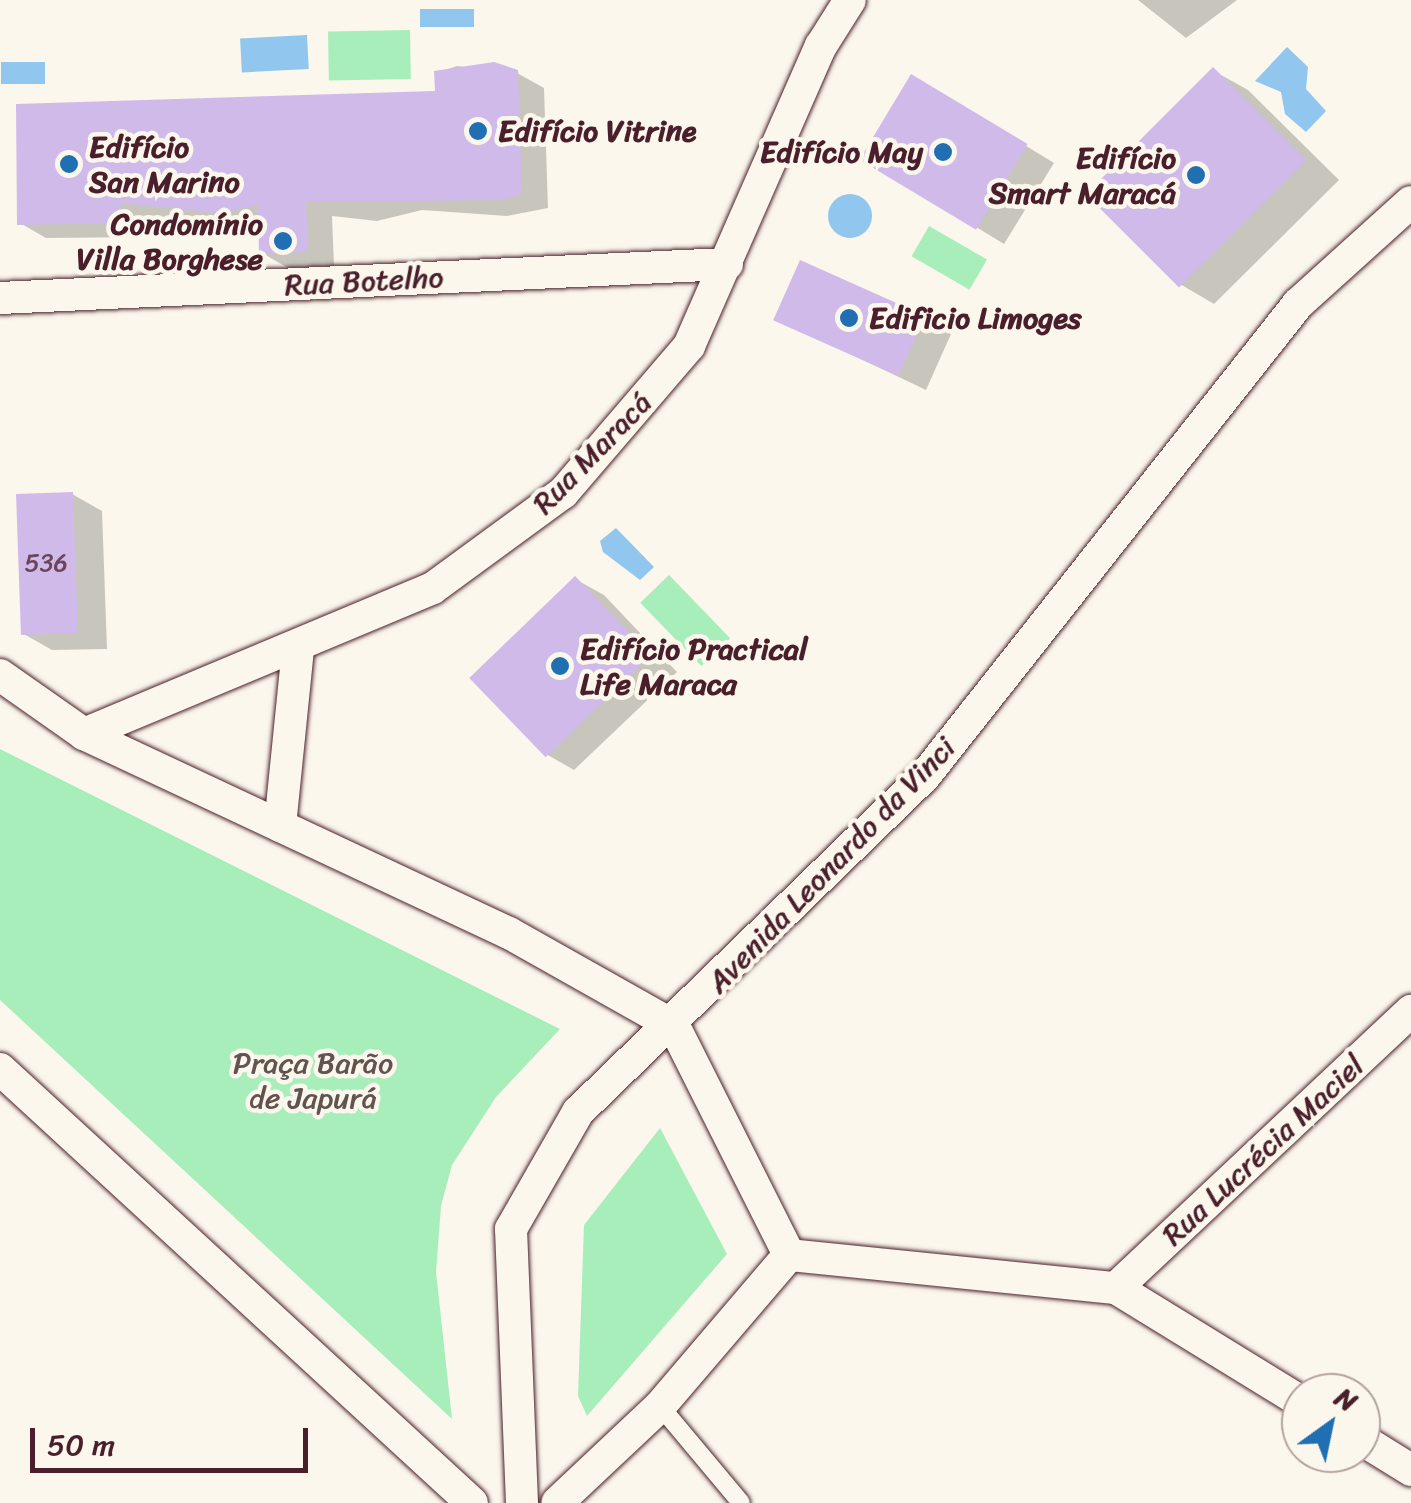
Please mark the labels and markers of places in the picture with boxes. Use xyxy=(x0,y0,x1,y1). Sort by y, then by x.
place label: Edifício Vitrine xyxy=(498,113,696,149)
marker: Edifício Vitrine xyxy=(467,120,489,142)
place label: Edifício San Marino xyxy=(89,129,238,200)
place label: Edifício May xyxy=(760,134,923,170)
place label: Edifício Smart Maracá xyxy=(990,140,1176,210)
marker: Edifício May xyxy=(932,141,954,163)
marker: Edifício San Marino xyxy=(58,153,80,175)
marker: Edifício Smart Maracá xyxy=(1185,164,1207,186)
place label: Condomínio Villa Borghese xyxy=(76,206,263,276)
marker: Condomínio Villa Borghese xyxy=(272,230,294,252)
place label: Edificio Limoges xyxy=(869,300,1080,336)
marker: Edificio Limoges xyxy=(838,307,860,329)
place label: Edifício Practical Life Maraca xyxy=(580,631,807,702)
marker: Edifício Practical Life Maraca xyxy=(549,655,571,677)

